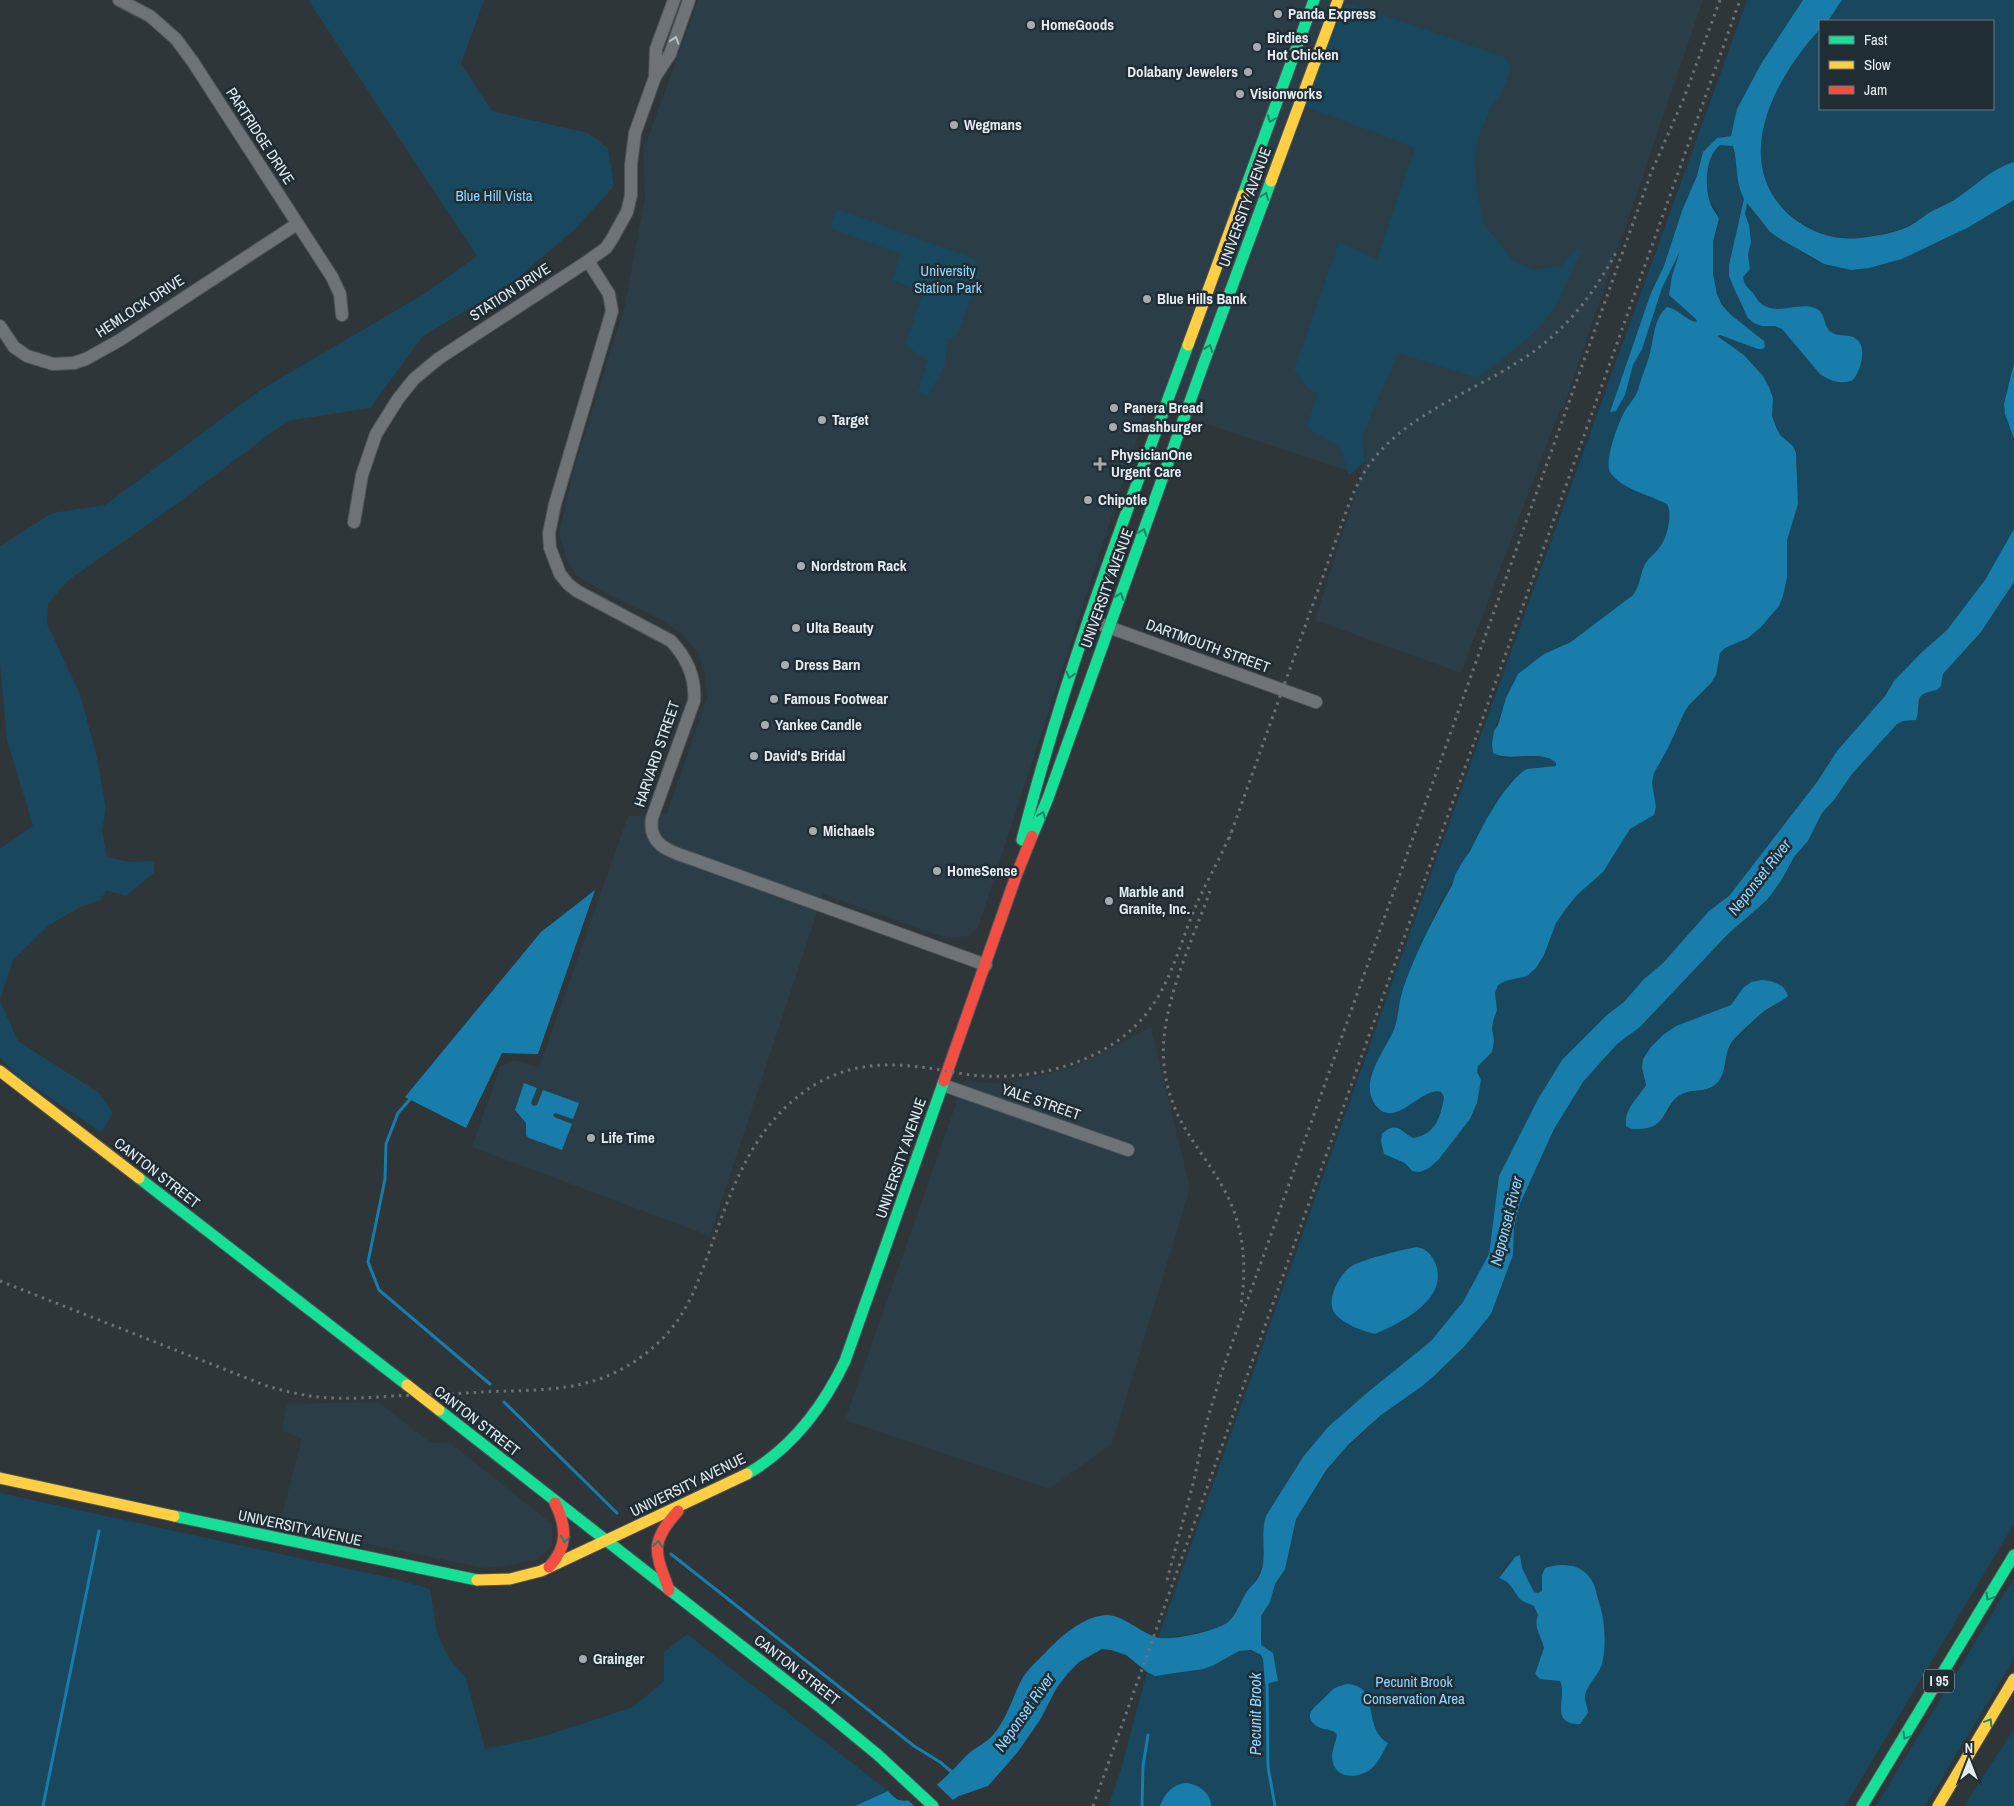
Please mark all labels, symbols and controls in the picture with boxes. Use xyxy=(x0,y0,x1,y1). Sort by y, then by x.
place label: Panda Express xyxy=(1288,3,1376,24)
marker: Panda Express xyxy=(1272,8,1284,20)
place label: HomeGoods xyxy=(1041,14,1114,35)
marker: HomeGoods xyxy=(1025,19,1037,31)
legend xyxy=(1819,20,1994,110)
place label: Birdies Hot Chicken xyxy=(1267,27,1339,65)
text: Fast xyxy=(1864,29,1888,50)
one-way arrow xyxy=(669,36,679,45)
marker: Birdies Hot Chicken xyxy=(1251,41,1263,53)
text: Slow xyxy=(1864,54,1891,75)
place label: Dolabany Jewelers xyxy=(1127,61,1238,82)
marker: Dolabany Jewelers xyxy=(1242,66,1254,78)
text: Jam xyxy=(1864,79,1887,100)
street label: PARTRIDGE DRIVE xyxy=(221,83,300,188)
place label: Visionworks xyxy=(1250,83,1322,104)
marker: Visionworks xyxy=(1234,88,1246,100)
place label: Wegmans xyxy=(964,114,1022,135)
one-way arrow xyxy=(1267,114,1277,123)
marker: Wegmans xyxy=(948,119,960,131)
street label: UNIVERSITY AVENUE xyxy=(1213,144,1276,270)
park label: Blue Hill Vista xyxy=(455,185,533,206)
one-way arrow xyxy=(1259,192,1269,201)
street label: STATION DRIVE xyxy=(465,258,554,326)
park label: University Station Park xyxy=(914,260,983,298)
street label: HEMLOCK DRIVE xyxy=(91,269,188,342)
place label: Blue Hills Bank xyxy=(1157,288,1247,309)
marker: Blue Hills Bank xyxy=(1141,293,1153,305)
one-way arrow xyxy=(1203,345,1213,353)
place label: Panera Bread xyxy=(1124,397,1203,418)
marker: Panera Bread xyxy=(1108,402,1120,414)
place label: Target xyxy=(832,409,869,430)
marker: Target xyxy=(816,414,828,426)
place label: Smashburger xyxy=(1123,416,1203,437)
marker: Smashburger xyxy=(1107,421,1119,433)
place label: PhysicianOne Urgent Care xyxy=(1111,444,1193,482)
marker: PhysicianOne Urgent Care xyxy=(1093,457,1107,471)
place label: Chipotle xyxy=(1098,489,1147,510)
marker: Chipotle xyxy=(1082,494,1094,506)
street label: UNIVERSITY AVENUE xyxy=(1075,525,1138,651)
one-way arrow xyxy=(1137,529,1147,537)
place label: Nordstrom Rack xyxy=(811,555,907,576)
marker: Nordstrom Rack xyxy=(795,560,807,572)
one-way arrow xyxy=(1114,593,1124,601)
street label: DARTMOUTH STREET xyxy=(1143,613,1273,678)
place label: Ulta Beauty xyxy=(806,617,874,638)
marker: Ulta Beauty xyxy=(790,622,802,634)
place label: Dress Barn xyxy=(795,654,861,675)
marker: Dress Barn xyxy=(779,659,791,671)
one-way arrow xyxy=(1066,670,1076,678)
place label: Famous Footwear xyxy=(784,688,888,709)
marker: Famous Footwear xyxy=(768,693,780,705)
street label: HARVARD STREET xyxy=(629,698,685,810)
place label: Yankee Candle xyxy=(775,714,862,735)
marker: Yankee Candle xyxy=(759,719,771,731)
place label: David's Bridal xyxy=(764,745,846,766)
marker: David's Bridal xyxy=(748,750,760,762)
one-way arrow xyxy=(1035,811,1046,820)
place label: Michaels xyxy=(823,820,875,841)
marker: Michaels xyxy=(807,825,819,837)
water label: Neponset River xyxy=(1722,834,1796,920)
place label: HomeSense xyxy=(947,860,1018,881)
marker: HomeSense xyxy=(931,865,943,877)
place label: Marble and Granite, Inc. xyxy=(1119,881,1190,919)
marker: Marble and Granite, Inc. xyxy=(1103,895,1115,907)
street label: YALE STREET xyxy=(999,1078,1084,1125)
street label: UNIVERSITY AVENUE xyxy=(870,1095,931,1221)
place label: Life Time xyxy=(601,1127,655,1148)
street label: CANTON STREET xyxy=(110,1132,205,1213)
marker: Life Time xyxy=(585,1132,597,1144)
water label: Neponset River xyxy=(1484,1174,1528,1268)
street label: CANTON STREET xyxy=(430,1380,525,1461)
street label: UNIVERSITY AVENUE xyxy=(627,1447,749,1522)
street label: UNIVERSITY AVENUE xyxy=(236,1504,364,1551)
one-way arrow xyxy=(560,1534,570,1543)
one-way arrow xyxy=(652,1540,663,1548)
one-way arrow xyxy=(1986,1591,1996,1600)
street label: CANTON STREET xyxy=(750,1629,845,1710)
place label: Grainger xyxy=(593,1648,644,1669)
marker: Grainger xyxy=(577,1653,589,1665)
water label: Neponset River xyxy=(989,1668,1060,1756)
road number: I 95 xyxy=(1924,1670,1954,1692)
park label: Pecunit Brook Conservation Area xyxy=(1363,1671,1465,1709)
water label: Pecunit Brook xyxy=(1244,1672,1266,1755)
one-way arrow xyxy=(1982,1719,1992,1728)
one-way arrow xyxy=(1902,1730,1912,1739)
north arrow xyxy=(1944,1736,1994,1786)
text: N xyxy=(1965,1739,1973,1757)

